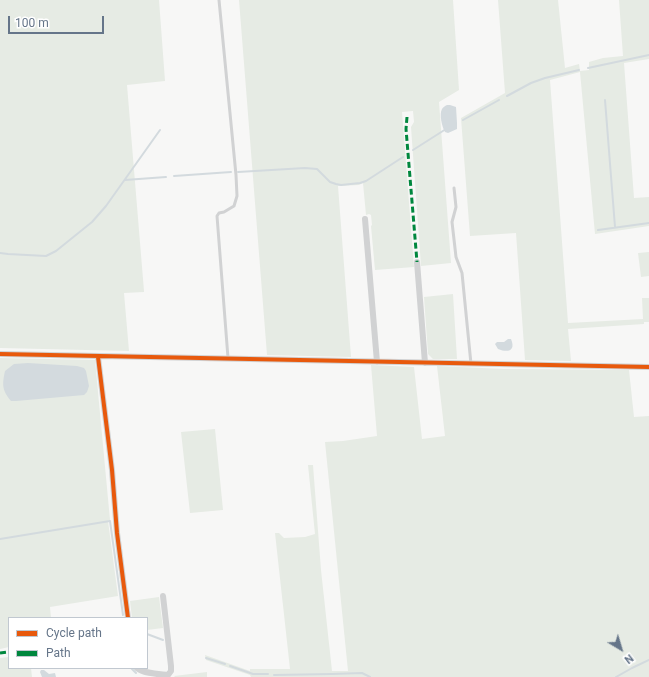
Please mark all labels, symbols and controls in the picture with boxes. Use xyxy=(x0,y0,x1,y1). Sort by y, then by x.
scale bar xyxy=(10,8,106,34)
text: 100 m xyxy=(15,16,49,30)
legend xyxy=(8,617,148,669)
text: Cycle path xyxy=(46,626,102,640)
north arrow xyxy=(601,629,641,669)
text: Path xyxy=(46,646,71,660)
text: N xyxy=(622,651,636,666)

